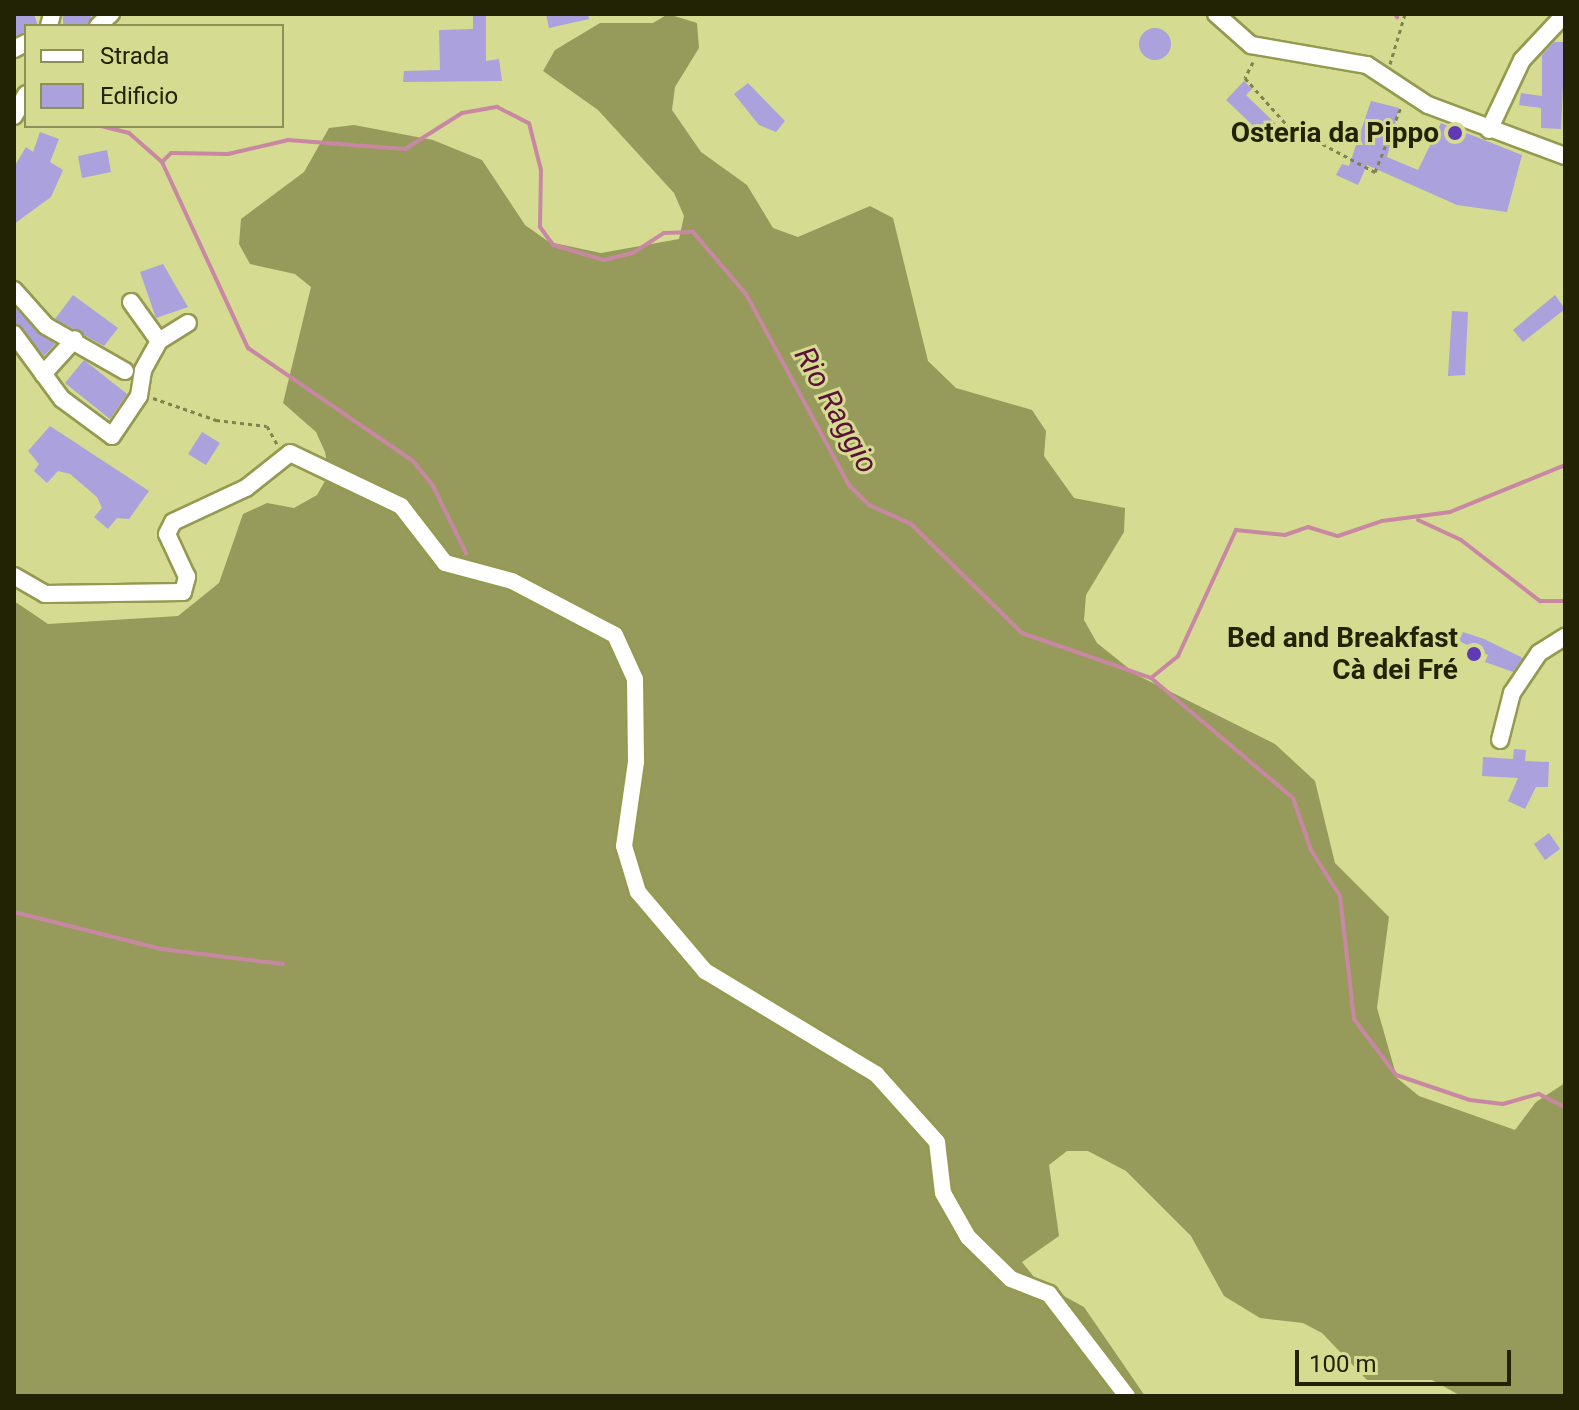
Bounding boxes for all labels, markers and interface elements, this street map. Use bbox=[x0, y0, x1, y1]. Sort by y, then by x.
legend bbox=[24, 24, 284, 128]
text: Strada bbox=[100, 42, 169, 70]
text: Edificio bbox=[100, 82, 178, 110]
place label: Osteria da Pippo bbox=[1231, 116, 1439, 150]
marker: Osteria da Pippo bbox=[1446, 124, 1464, 142]
water label: Rio Raggio bbox=[787, 340, 885, 480]
place label: Bed and Breakfast Cà dei Fré bbox=[1227, 621, 1458, 687]
marker: Bed and Breakfast Cà dei Fré bbox=[1465, 645, 1483, 663]
scale bar bbox=[1299, 1334, 1515, 1384]
text: 100 m bbox=[1309, 1350, 1376, 1378]

